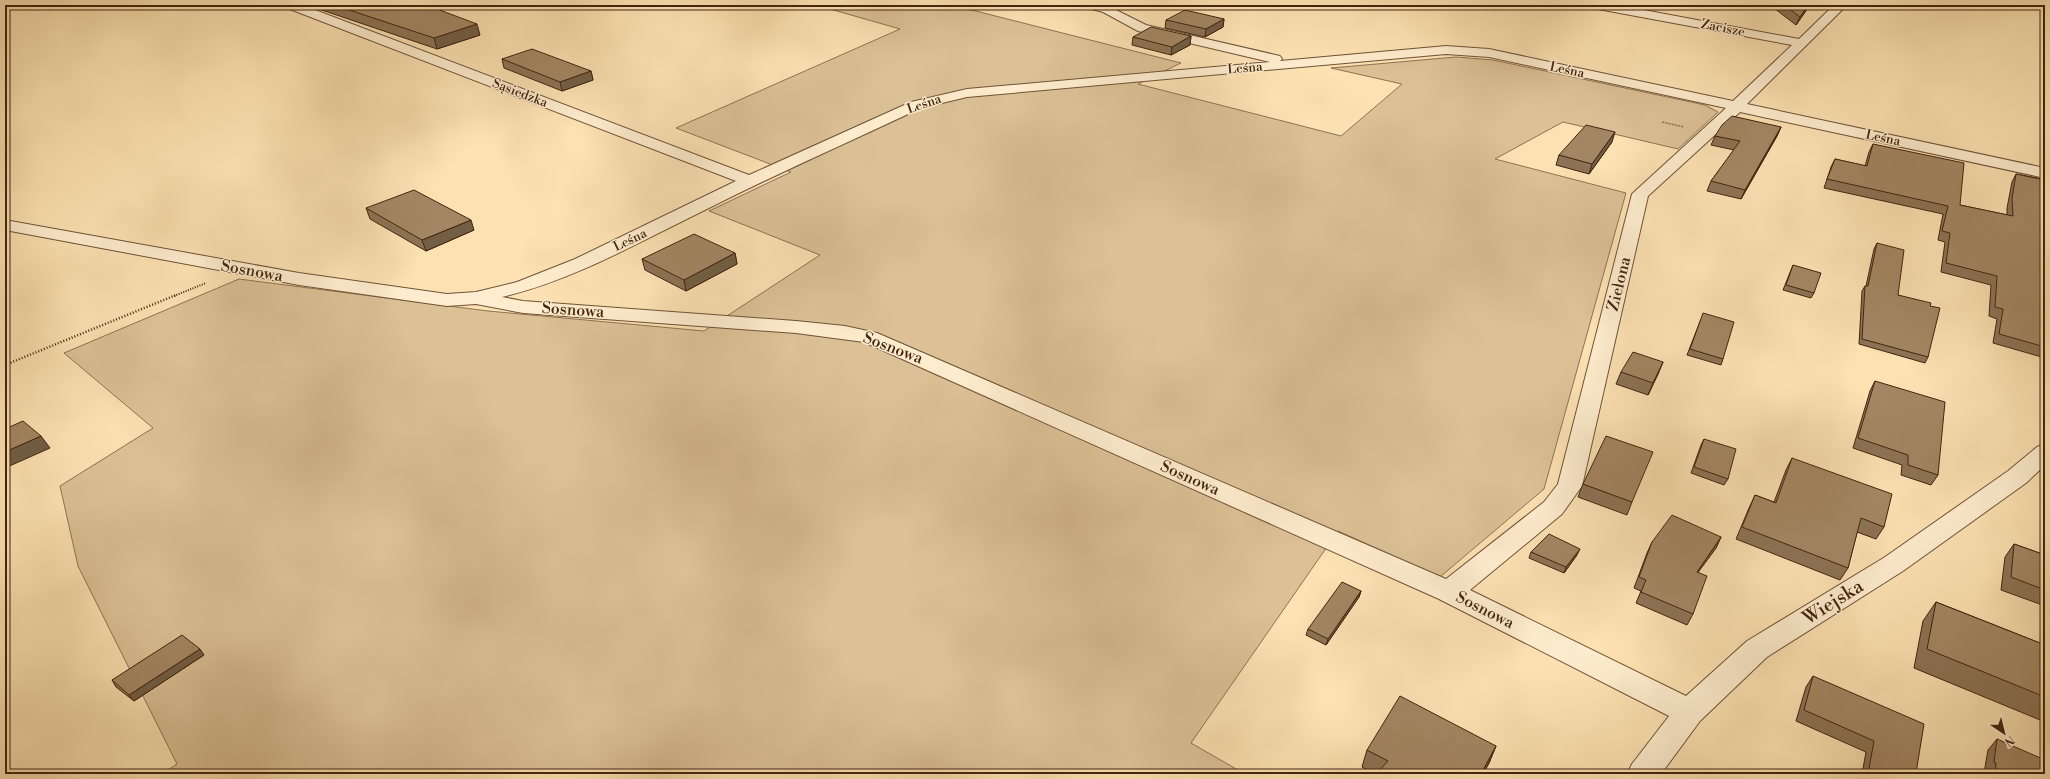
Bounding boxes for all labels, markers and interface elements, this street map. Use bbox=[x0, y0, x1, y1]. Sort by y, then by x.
street label: Zacisze bbox=[1700, 16, 1747, 40]
street label: Leśna bbox=[1227, 58, 1264, 78]
street label: Leśna bbox=[1548, 59, 1586, 82]
street label: Sąsiedzka bbox=[490, 75, 550, 111]
street label: Leśna bbox=[905, 91, 944, 117]
street label: Leśna bbox=[1864, 127, 1902, 150]
street label: Leśna bbox=[611, 225, 650, 255]
street label: Zielona bbox=[1603, 254, 1636, 313]
street label: Sosnowa bbox=[219, 256, 285, 286]
street label: Sosnowa bbox=[541, 298, 606, 322]
street label: Sosnowa bbox=[860, 327, 927, 369]
street label: Sosnowa bbox=[1157, 456, 1224, 500]
street label: Wiejska bbox=[1797, 574, 1868, 631]
street label: Sosnowa bbox=[1453, 587, 1518, 634]
north arrow bbox=[1984, 713, 2024, 753]
text: N bbox=[2001, 732, 2017, 749]

